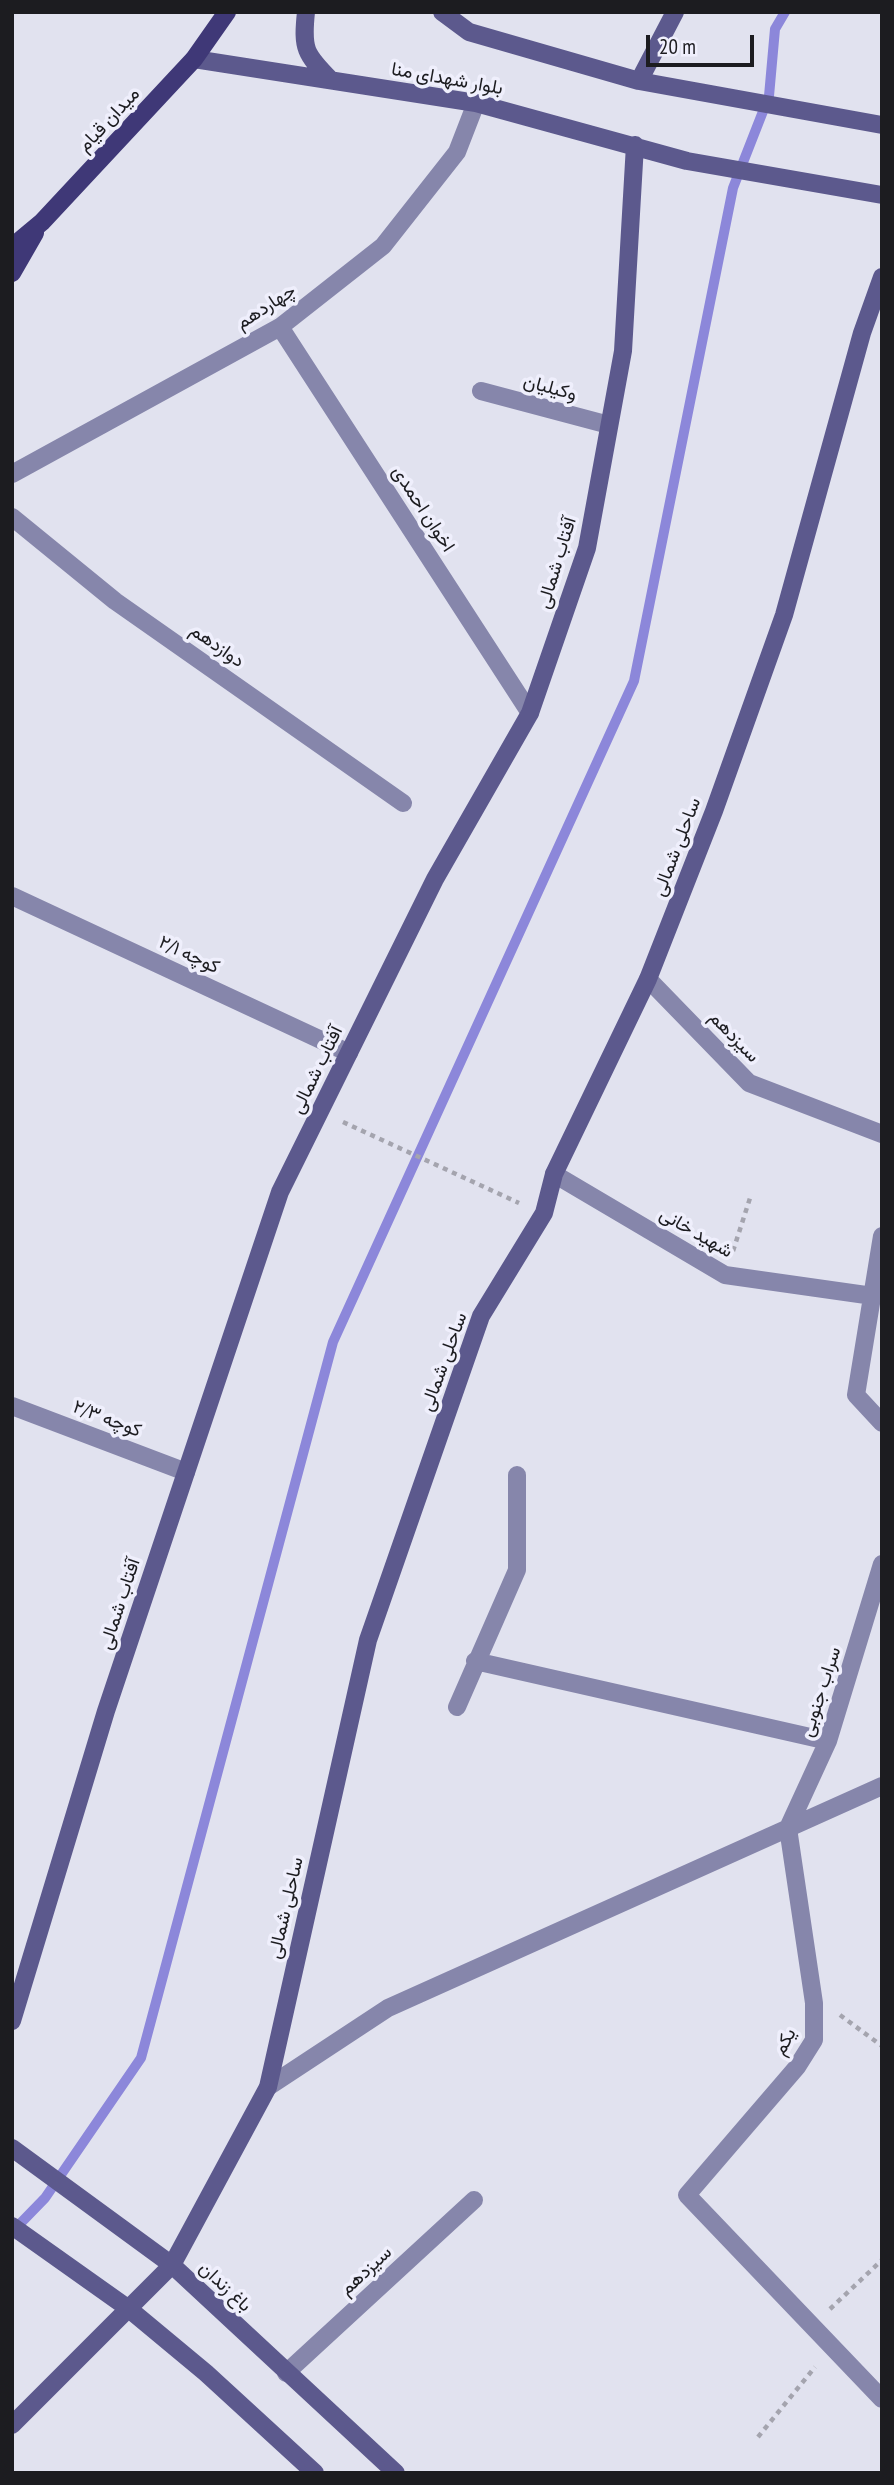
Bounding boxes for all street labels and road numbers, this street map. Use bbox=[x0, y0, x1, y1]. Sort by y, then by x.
street label: بلوار شهدای منا bbox=[389, 58, 505, 100]
street label: میدان قیام bbox=[73, 83, 145, 157]
street label: چهاردهم bbox=[232, 279, 300, 335]
street label: وکیلیان bbox=[521, 370, 579, 406]
street label: اخوان احمدی bbox=[387, 462, 459, 556]
street label: آفتاب شمالی bbox=[532, 514, 582, 612]
street label: دوازدهم bbox=[185, 619, 249, 673]
street label: ساحلی شمالی bbox=[648, 794, 706, 900]
street label: کوچه ۲/۱ bbox=[155, 931, 223, 979]
street label: سیزدهم bbox=[704, 1007, 764, 1067]
street label: آفتاب شمالی bbox=[286, 1022, 348, 1118]
street label: شهید خانی bbox=[655, 1203, 737, 1263]
street label: ساحلی شمالی bbox=[416, 1309, 472, 1415]
street label: کوچه ۲/۳ bbox=[70, 1396, 144, 1442]
street label: آفتاب شمالی bbox=[95, 1555, 145, 1653]
street label: سراب جنوبی bbox=[796, 1644, 846, 1740]
street label: ساحلی شمالی bbox=[263, 1855, 309, 1961]
street label: یکم bbox=[769, 2024, 801, 2060]
street label: سیزدهم bbox=[335, 2241, 397, 2301]
street label: باغ زندان bbox=[194, 2257, 256, 2317]

